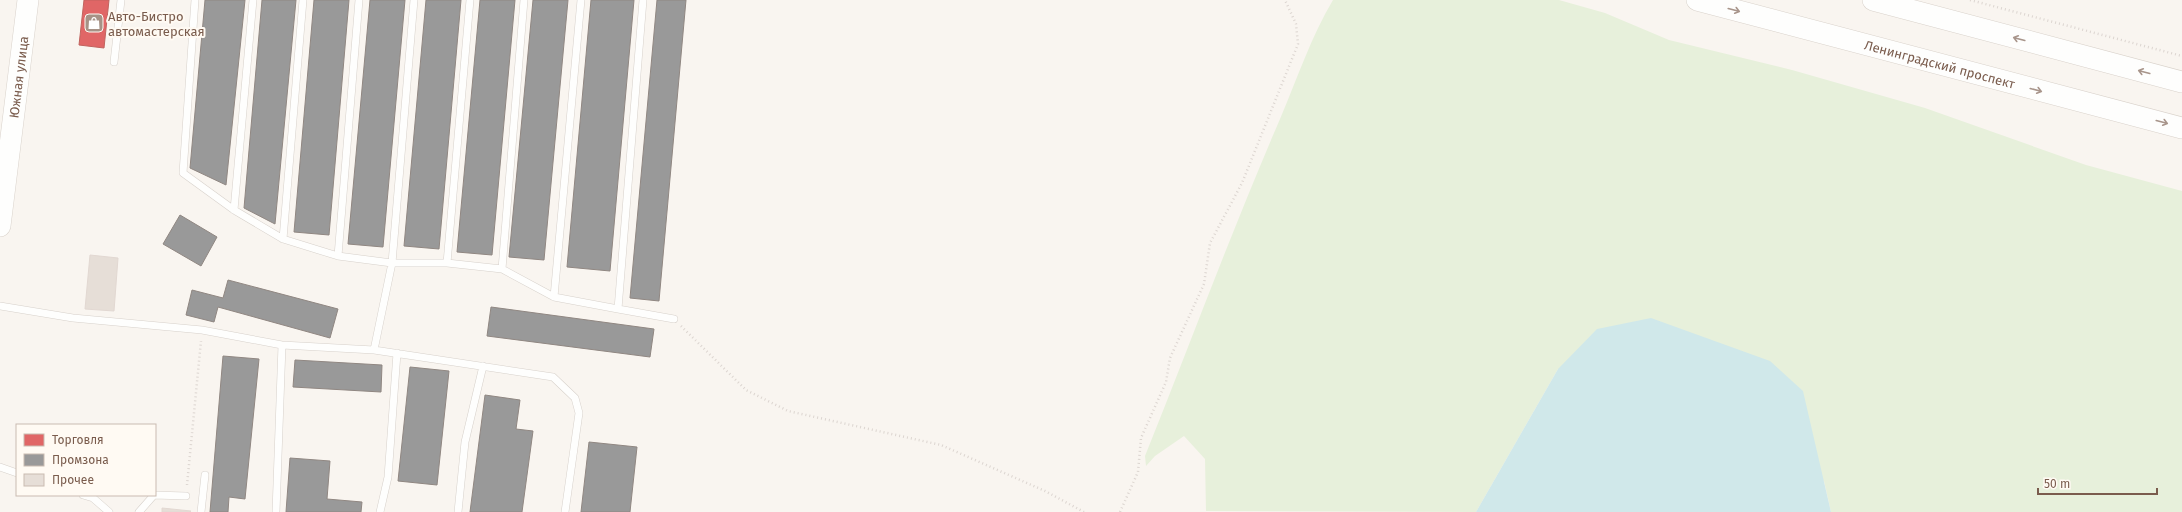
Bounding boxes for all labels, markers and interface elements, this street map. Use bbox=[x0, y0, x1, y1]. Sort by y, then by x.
one-way arrow bbox=[1727, 7, 1740, 14]
place label: Авто-Бистро автомастерская bbox=[108, 9, 205, 39]
shop icon: Авто-Бистро автомастерская bbox=[83, 12, 105, 34]
one-way arrow bbox=[2012, 34, 2025, 42]
street label: Южная улица bbox=[6, 35, 31, 119]
street label: Ленинградский проспект bbox=[1863, 37, 2017, 91]
one-way arrow bbox=[2138, 68, 2151, 75]
one-way arrow bbox=[2029, 86, 2042, 94]
one-way arrow bbox=[2155, 119, 2168, 127]
legend bbox=[16, 424, 156, 496]
text: Торговля bbox=[52, 433, 104, 447]
text: Промзона bbox=[52, 453, 109, 467]
scale bar bbox=[2038, 470, 2157, 496]
text: Прочее bbox=[52, 473, 94, 487]
text: 50 m bbox=[2044, 477, 2070, 491]

